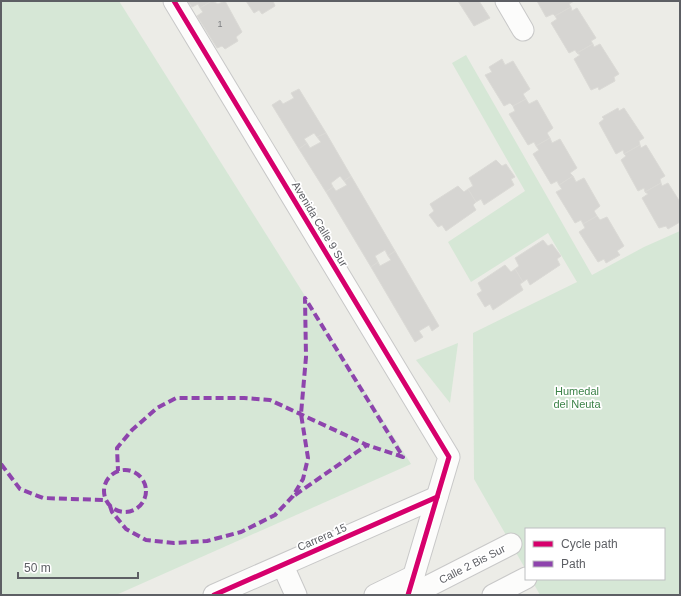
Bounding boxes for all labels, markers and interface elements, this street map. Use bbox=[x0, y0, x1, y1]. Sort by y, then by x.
house number: 1 bbox=[217, 19, 223, 29]
street label: Avenida Calle 9 Sur bbox=[290, 179, 350, 269]
park label: Humedal del Neuta bbox=[553, 385, 601, 410]
street label: Carrera 15 bbox=[296, 521, 348, 553]
legend bbox=[525, 528, 665, 580]
text: Cycle path bbox=[561, 537, 618, 551]
street label: Calle 2 Bis Sur bbox=[437, 542, 507, 586]
scale bar bbox=[18, 554, 138, 580]
text: Path bbox=[561, 557, 586, 571]
text: 50 m bbox=[24, 561, 51, 575]

